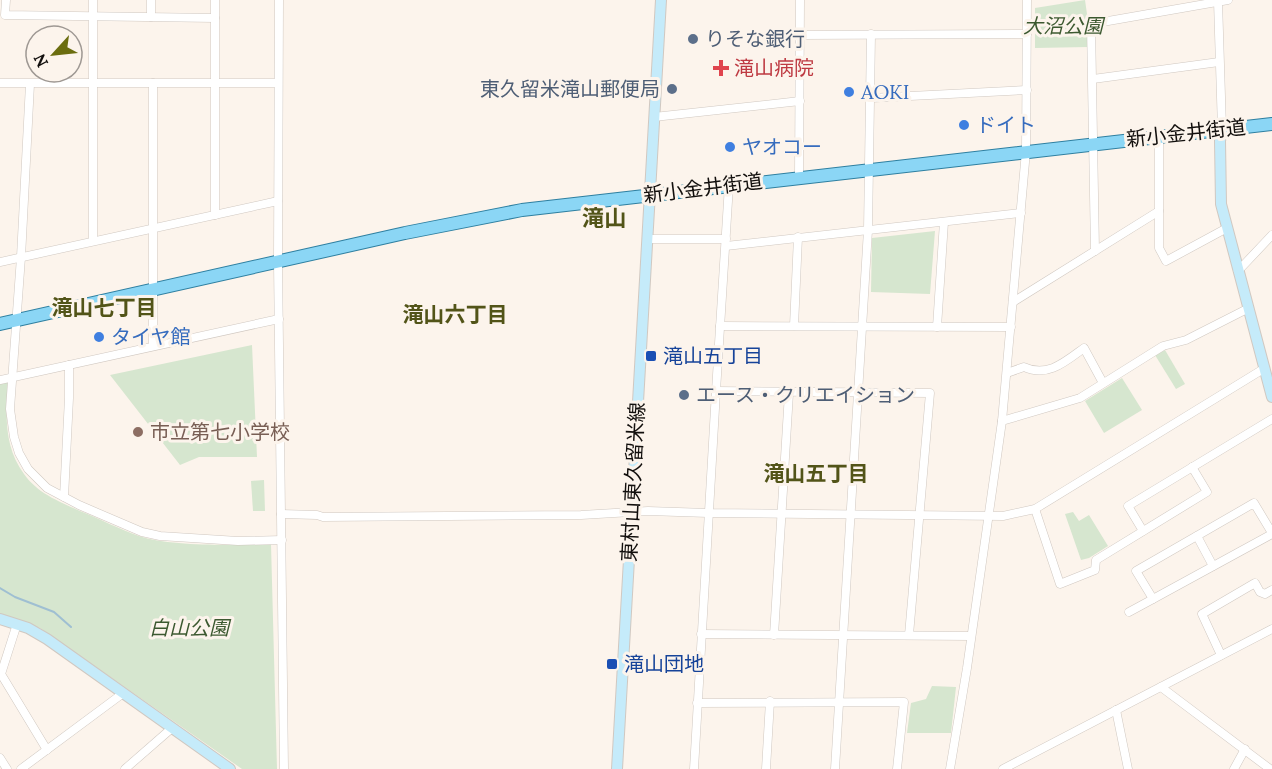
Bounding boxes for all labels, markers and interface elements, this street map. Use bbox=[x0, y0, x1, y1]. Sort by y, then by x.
park label: 大沼公園 bbox=[1023, 13, 1106, 38]
north arrow bbox=[24, 24, 84, 84]
place label: りそな銀行 bbox=[705, 26, 805, 51]
marker: りそな銀行 bbox=[686, 32, 700, 46]
text: N bbox=[29, 51, 52, 71]
place label: 滝山病院 bbox=[734, 55, 814, 80]
marker: 滝山病院 bbox=[712, 59, 730, 77]
place label: 東久留米滝山郵便局 bbox=[480, 76, 660, 101]
place label: AOKI bbox=[860, 79, 909, 104]
marker: 東久留米滝山郵便局 bbox=[665, 82, 679, 96]
marker: AOKI bbox=[842, 85, 856, 99]
place label: ドイト bbox=[976, 112, 1036, 137]
street label: 新小金井街道 bbox=[1125, 114, 1247, 151]
marker: ドイト bbox=[957, 118, 971, 132]
place label: ヤオコー bbox=[742, 134, 822, 159]
marker: ヤオコー bbox=[723, 140, 737, 154]
street label: 新小金井街道 bbox=[642, 168, 764, 207]
district label: 滝山 bbox=[582, 204, 626, 232]
district label: 滝山七丁目 bbox=[52, 294, 157, 321]
district label: 滝山六丁目 bbox=[403, 301, 508, 328]
place label: タイヤ館 bbox=[111, 324, 190, 349]
marker: タイヤ館 bbox=[92, 330, 106, 344]
place label: 滝山五丁目 bbox=[663, 343, 763, 368]
marker: 滝山五丁目 bbox=[644, 349, 658, 363]
place label: エース・クリエイション bbox=[696, 382, 915, 407]
marker: エース・クリエイション bbox=[677, 388, 691, 402]
street label: 東村山東久留米線 bbox=[616, 401, 649, 563]
place label: 市立第七小学校 bbox=[150, 419, 290, 444]
marker: 市立第七小学校 bbox=[131, 425, 145, 439]
district label: 滝山五丁目 bbox=[764, 460, 869, 487]
park label: 白山公園 bbox=[149, 615, 232, 640]
place label: 滝山団地 bbox=[624, 651, 704, 676]
marker: 滝山団地 bbox=[605, 657, 619, 671]

